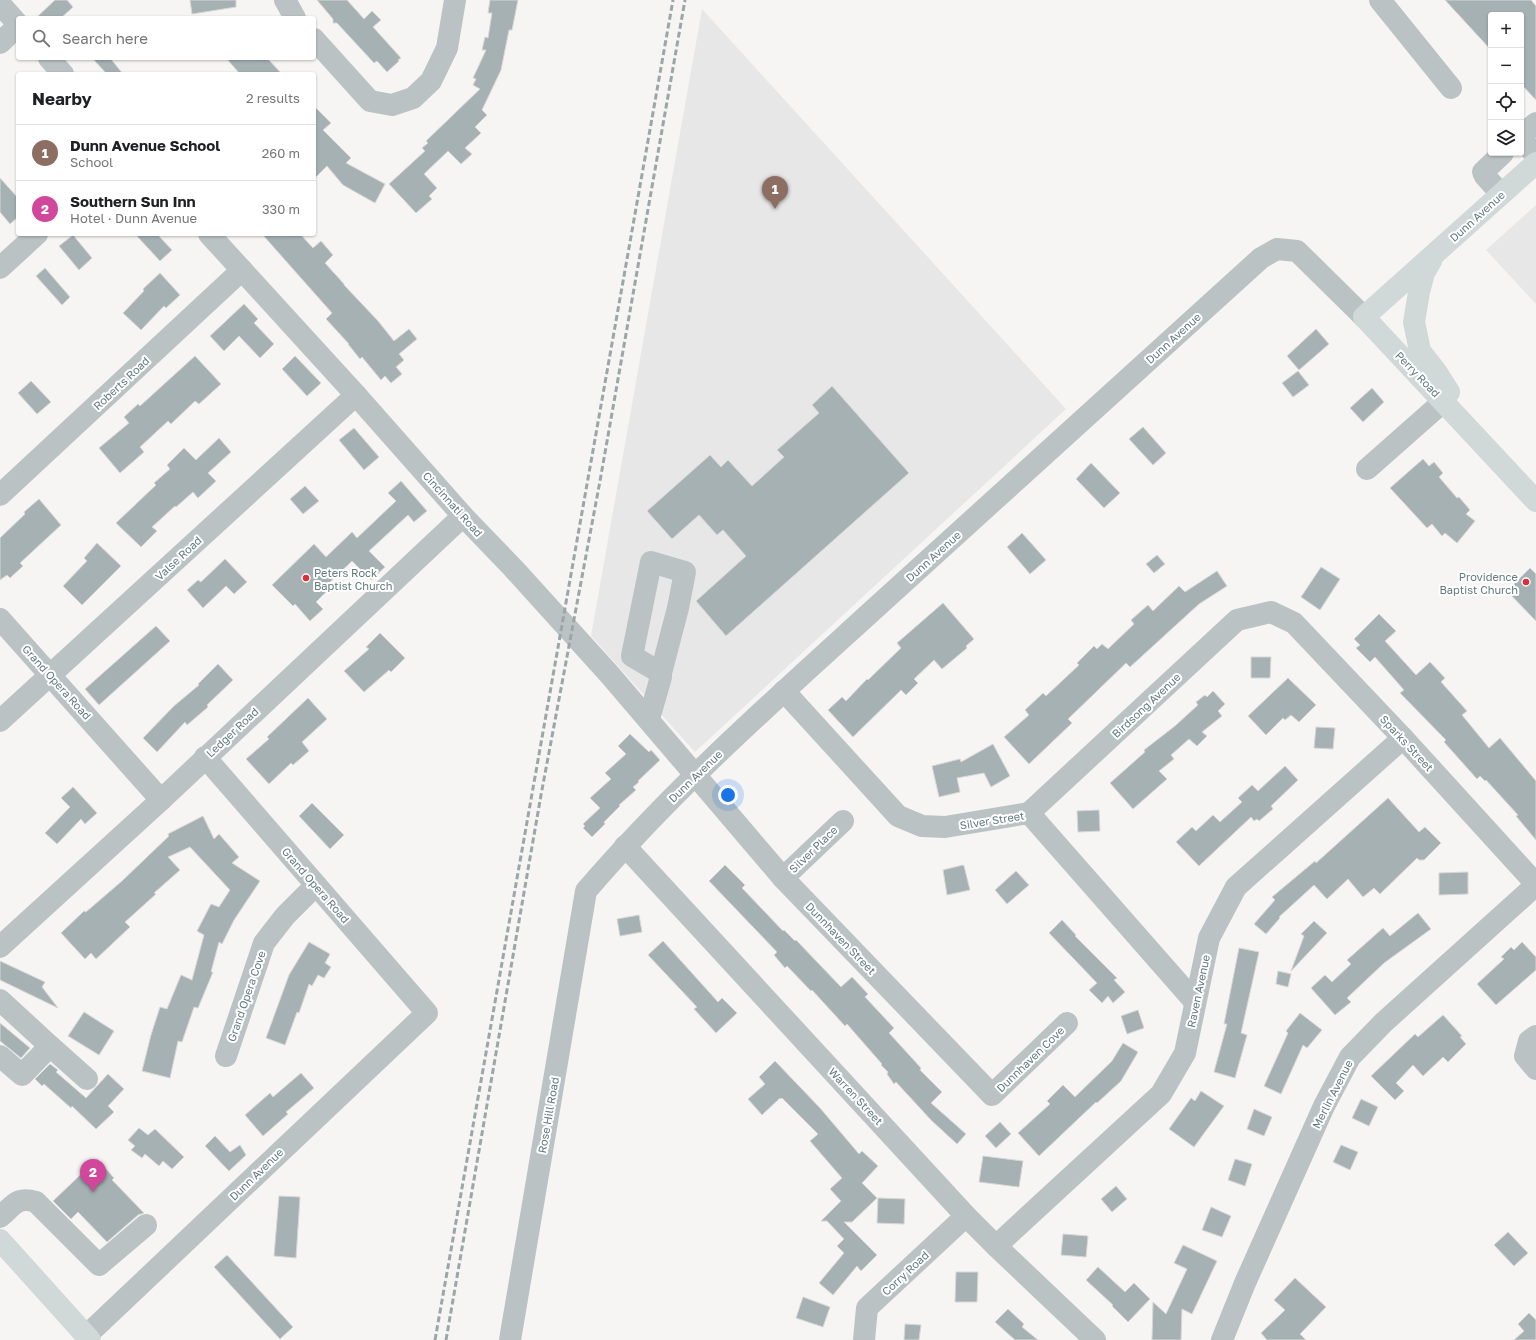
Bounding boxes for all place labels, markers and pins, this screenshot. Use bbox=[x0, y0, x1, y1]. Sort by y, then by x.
pin: 1 bbox=[762, 176, 788, 209]
place label: Peters Rock Baptist Church bbox=[314, 566, 393, 592]
place label: Providence Baptist Church bbox=[1439, 570, 1518, 596]
marker: Peters Rock Baptist Church bbox=[301, 573, 311, 583]
marker: Providence Baptist Church bbox=[1521, 577, 1531, 587]
pin: 2 bbox=[80, 1159, 106, 1192]

